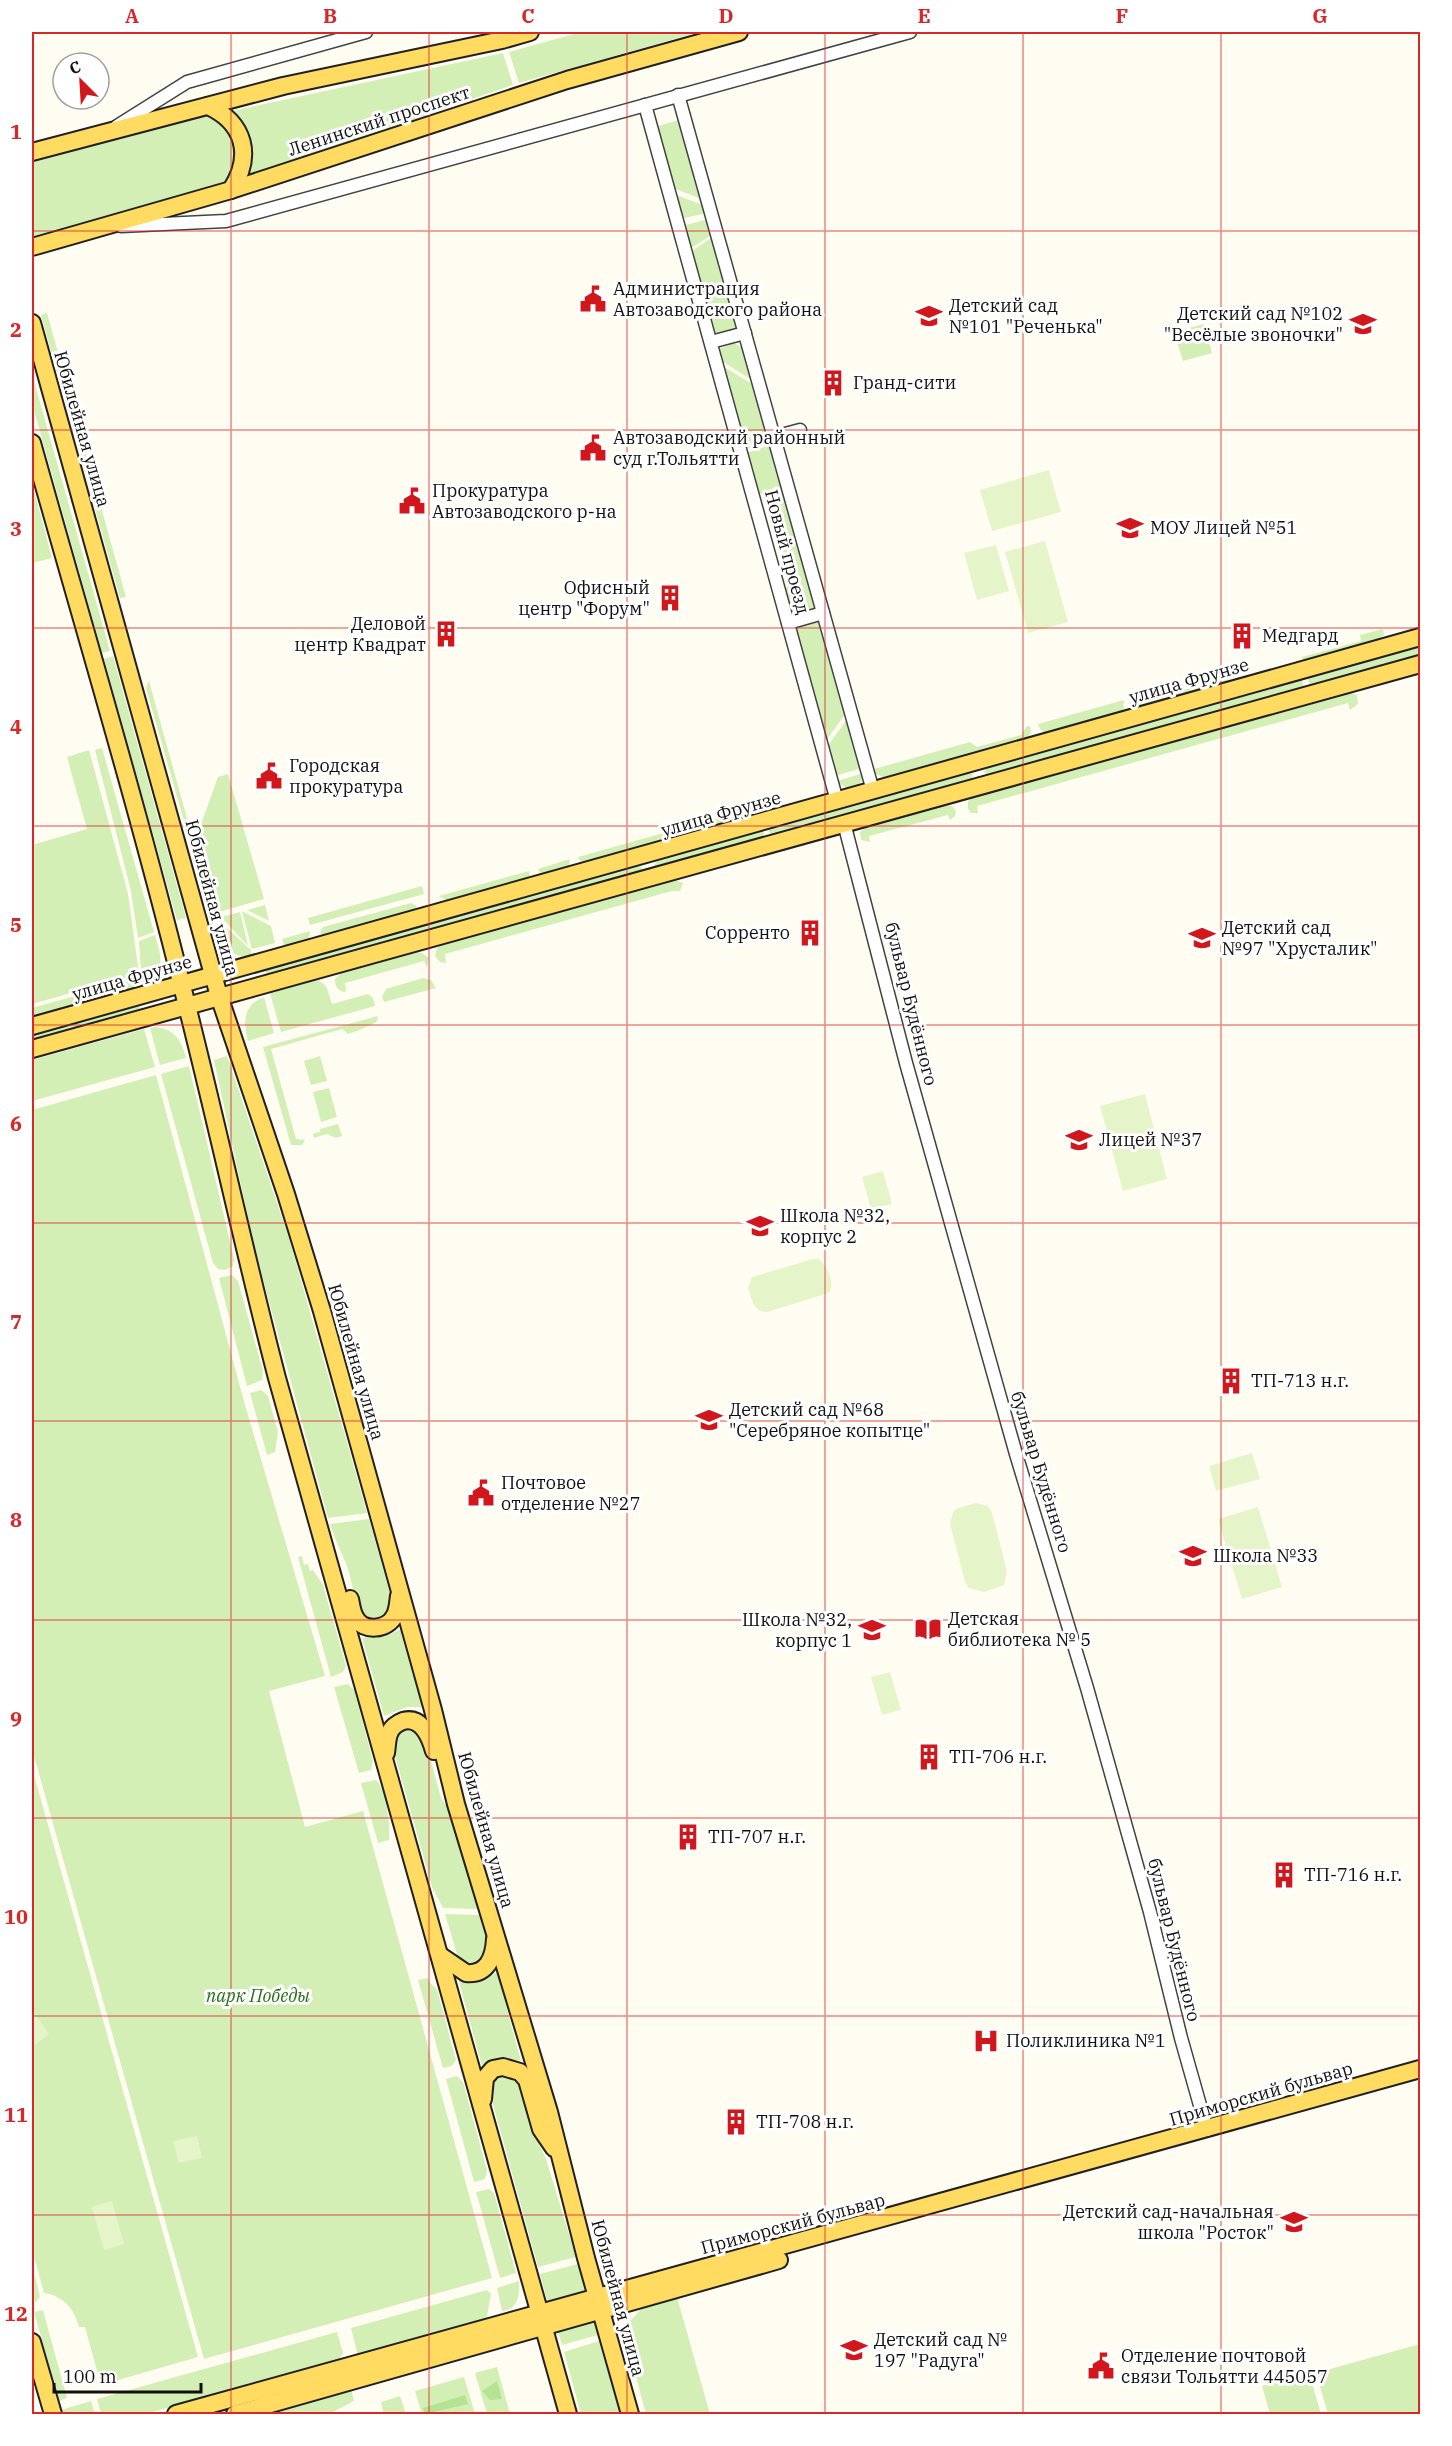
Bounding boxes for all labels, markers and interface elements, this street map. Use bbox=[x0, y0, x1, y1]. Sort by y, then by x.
text: A bbox=[125, 2, 139, 29]
text: B bbox=[323, 2, 337, 29]
text: C bbox=[521, 2, 535, 29]
text: D bbox=[718, 2, 734, 29]
text: E bbox=[917, 2, 931, 29]
text: F bbox=[1116, 2, 1128, 29]
text: G bbox=[1312, 2, 1328, 29]
north arrow bbox=[51, 51, 111, 111]
text: С bbox=[66, 56, 84, 79]
street label: Ленинский проспект bbox=[285, 80, 472, 161]
text: 1 bbox=[10, 118, 22, 145]
place label: Администрация Автозаводского района bbox=[613, 277, 822, 321]
public building icon: Администрация Автозаводского района bbox=[578, 284, 608, 314]
place label: Детский сад №101 "Реченька" bbox=[949, 294, 1103, 338]
school or university icon: Детский сад №101 "Реченька" bbox=[914, 301, 944, 331]
place label: Детский сад №102 "Весёлые звоночки" bbox=[1164, 302, 1343, 346]
school or university icon: Детский сад №102 "Весёлые звоночки" bbox=[1348, 309, 1378, 339]
text: 2 bbox=[10, 316, 22, 343]
street label: Юбилейная улица bbox=[49, 348, 116, 510]
building icon: Гранд-сити bbox=[818, 368, 848, 398]
place label: Гранд-сити bbox=[853, 371, 956, 394]
place label: Автозаводский районный суд г.Тольятти bbox=[613, 426, 846, 470]
public building icon: Автозаводский районный суд г.Тольятти bbox=[578, 433, 608, 463]
place label: Прокуратура Автозаводского р-на bbox=[432, 479, 617, 523]
public building icon: Прокуратура Автозаводского р-на bbox=[397, 486, 427, 516]
street label: Новый проезд bbox=[760, 487, 815, 617]
school or university icon: МОУ Лицей №51 bbox=[1115, 513, 1145, 543]
text: 3 bbox=[10, 515, 22, 542]
place label: МОУ Лицей №51 bbox=[1150, 516, 1297, 539]
place label: Офисный центр "Форум" bbox=[518, 576, 650, 620]
building icon: Офисный центр "Форум" bbox=[655, 583, 685, 613]
place label: Деловой центр Квадрат bbox=[294, 612, 426, 656]
building icon: Деловой центр Квадрат bbox=[431, 619, 461, 649]
building icon: Медгард bbox=[1227, 621, 1257, 651]
place label: Медгард bbox=[1262, 624, 1339, 647]
street label: улица Фрунзе bbox=[1126, 652, 1251, 709]
text: 4 bbox=[10, 713, 22, 740]
place label: Городская прокуратура bbox=[289, 754, 404, 798]
public building icon: Городская прокуратура bbox=[254, 761, 284, 791]
street label: улица Фрунзе bbox=[658, 785, 783, 842]
street label: Юбилейная улица bbox=[180, 817, 245, 979]
text: 5 bbox=[10, 911, 22, 938]
place label: Детский сад №97 "Хрусталик" bbox=[1222, 916, 1378, 960]
building icon: Сорренто bbox=[795, 918, 825, 948]
street label: бульвар Будённого bbox=[880, 920, 943, 1088]
place label: Сорренто bbox=[705, 921, 790, 944]
school or university icon: Детский сад №97 "Хрусталик" bbox=[1187, 923, 1217, 953]
street label: улица Фрунзе bbox=[69, 949, 194, 1006]
text: 6 bbox=[10, 1110, 22, 1137]
school or university icon: Лицей №37 bbox=[1064, 1125, 1094, 1155]
place label: Лицей №37 bbox=[1099, 1128, 1202, 1151]
place label: Школа №32, корпус 2 bbox=[780, 1204, 890, 1248]
school or university icon: Школа №32, корпус 2 bbox=[745, 1211, 775, 1241]
street label: Юбилейная улица bbox=[323, 1281, 390, 1443]
text: 7 bbox=[10, 1308, 22, 1335]
building icon: ТП-713 н.г. bbox=[1216, 1366, 1246, 1396]
place label: ТП-713 н.г. bbox=[1251, 1369, 1349, 1392]
street label: бульвар Будённого bbox=[1006, 1388, 1077, 1555]
place label: Детский сад №68 "Серебряное копытце" bbox=[729, 1398, 930, 1442]
school or university icon: Детский сад №68 "Серебряное копытце" bbox=[694, 1405, 724, 1435]
place label: Почтовое отделение №27 bbox=[501, 1471, 640, 1515]
public building icon: Почтовое отделение №27 bbox=[466, 1478, 496, 1508]
text: 8 bbox=[10, 1506, 22, 1533]
school or university icon: Школа №33 bbox=[1178, 1541, 1208, 1571]
place label: Школа №33 bbox=[1213, 1544, 1318, 1567]
place label: Детская библиотека № 5 bbox=[948, 1607, 1091, 1651]
place label: Школа №32, корпус 1 bbox=[742, 1608, 852, 1652]
library icon: Детская библиотека № 5 bbox=[913, 1614, 943, 1644]
school or university icon: Школа №32, корпус 1 bbox=[857, 1615, 887, 1645]
text: 9 bbox=[10, 1705, 22, 1732]
building icon: ТП-706 н.г. bbox=[914, 1742, 944, 1772]
place label: ТП-706 н.г. bbox=[949, 1745, 1047, 1768]
street label: Юбилейная улица bbox=[453, 1749, 520, 1911]
building icon: ТП-707 н.г. bbox=[673, 1822, 703, 1852]
place label: ТП-707 н.г. bbox=[708, 1825, 806, 1848]
street label: бульвар Будённого bbox=[1143, 1856, 1206, 2024]
building icon: ТП-716 н.г. bbox=[1269, 1860, 1299, 1890]
place label: ТП-716 н.г. bbox=[1304, 1863, 1402, 1886]
text: 10 bbox=[4, 1903, 28, 1930]
park label: парк Победы bbox=[206, 1984, 310, 2007]
hospital icon: Поликлиника №1 bbox=[971, 2026, 1001, 2056]
place label: Поликлиника №1 bbox=[1006, 2029, 1166, 2052]
street label: Приморский бульвар bbox=[1166, 2056, 1355, 2131]
text: 11 bbox=[4, 2101, 28, 2128]
building icon: ТП-708 н.г. bbox=[721, 2107, 751, 2137]
place label: ТП-708 н.г. bbox=[756, 2110, 854, 2133]
street label: Приморский бульвар bbox=[698, 2188, 888, 2259]
place label: Детский сад-начальная школа "Росток" bbox=[1063, 2200, 1274, 2244]
school or university icon: Детский сад-начальная школа "Росток" bbox=[1279, 2207, 1309, 2237]
street label: Юбилейная улица bbox=[586, 2217, 651, 2379]
text: 12 bbox=[4, 2300, 28, 2327]
place label: Детский сад № 197 "Радуга" bbox=[874, 2328, 1007, 2372]
school or university icon: Детский сад № 197 "Радуга" bbox=[839, 2335, 869, 2365]
place label: Отделение почтовой связи Тольятти 445057 bbox=[1121, 2344, 1328, 2388]
public building icon: Отделение почтовой связи Тольятти 445057 bbox=[1086, 2351, 1116, 2381]
scale bar bbox=[54, 2356, 201, 2394]
text: 100 m bbox=[63, 2365, 117, 2388]

